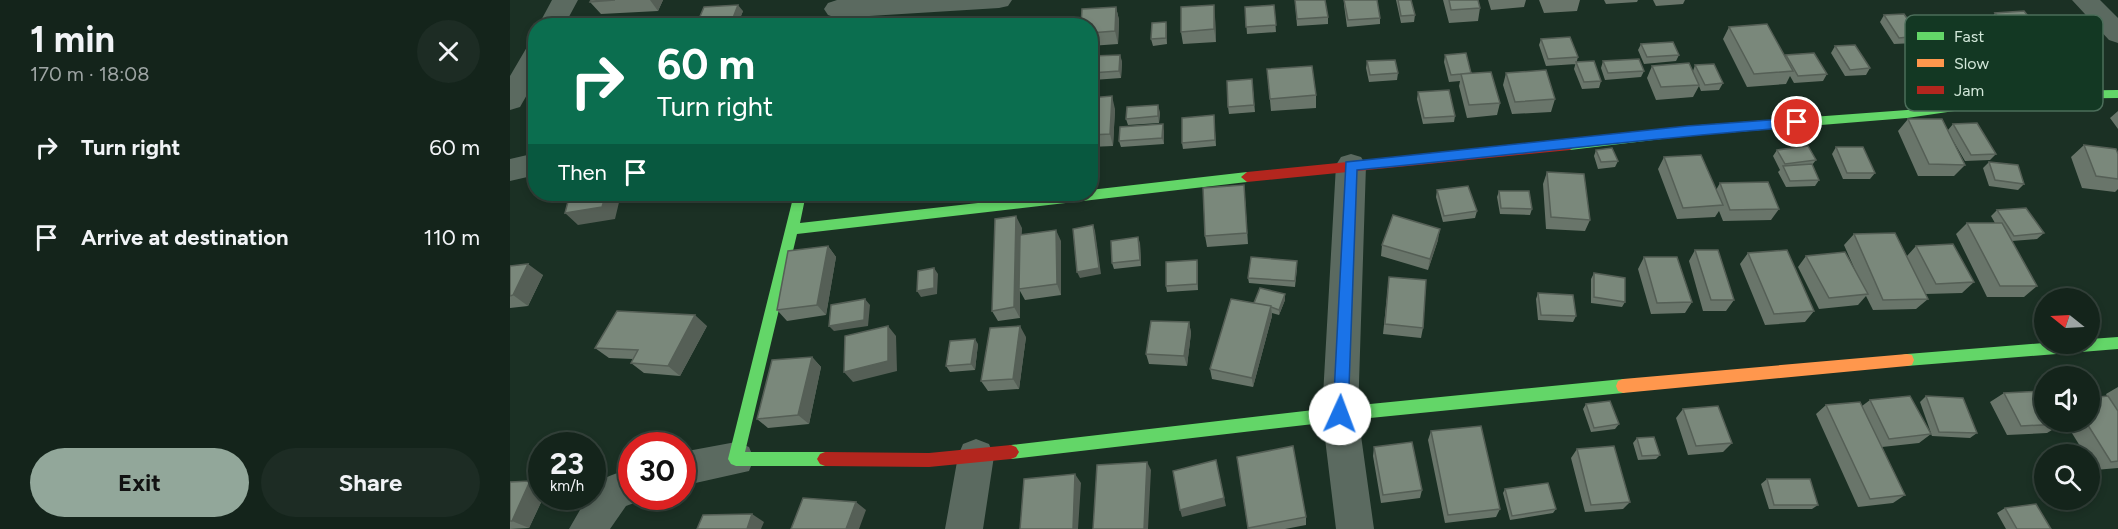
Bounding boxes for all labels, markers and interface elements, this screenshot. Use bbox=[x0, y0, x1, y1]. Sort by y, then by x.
legend bbox=[1905, 15, 2103, 111]
text: 1 min bbox=[30, 18, 115, 61]
button: close bbox=[417, 20, 480, 83]
text: Fast bbox=[1954, 27, 1984, 46]
text: 60 m bbox=[657, 39, 755, 90]
icon: right bbox=[558, 42, 636, 120]
text: Slow bbox=[1954, 54, 1989, 73]
text: 170 m · 18:08 bbox=[30, 62, 149, 86]
text: Jam bbox=[1954, 81, 1984, 100]
text: Turn right bbox=[657, 90, 773, 123]
pin bbox=[1771, 96, 1822, 147]
icon: arrive bbox=[1780, 105, 1813, 138]
icon: right bbox=[30, 131, 63, 164]
text: Turn right bbox=[81, 134, 180, 161]
text: 60 m bbox=[429, 134, 480, 161]
icon: arrive bbox=[619, 156, 652, 189]
text: Then bbox=[558, 159, 607, 186]
icon: arrive bbox=[30, 221, 63, 254]
text: Arrive at destination bbox=[81, 224, 289, 251]
text: 110 m bbox=[424, 224, 480, 251]
north arrow bbox=[2034, 288, 2100, 354]
map controls bbox=[2034, 288, 2100, 510]
button: sound bbox=[2034, 366, 2100, 432]
position arrow bbox=[1308, 382, 1372, 446]
speed limit sign: 30 bbox=[618, 432, 696, 510]
button: search bbox=[2034, 444, 2100, 510]
text: 23 bbox=[550, 445, 584, 482]
button: Exit bbox=[30, 448, 249, 517]
button: Share bbox=[261, 448, 480, 517]
text: km/h bbox=[550, 477, 584, 495]

